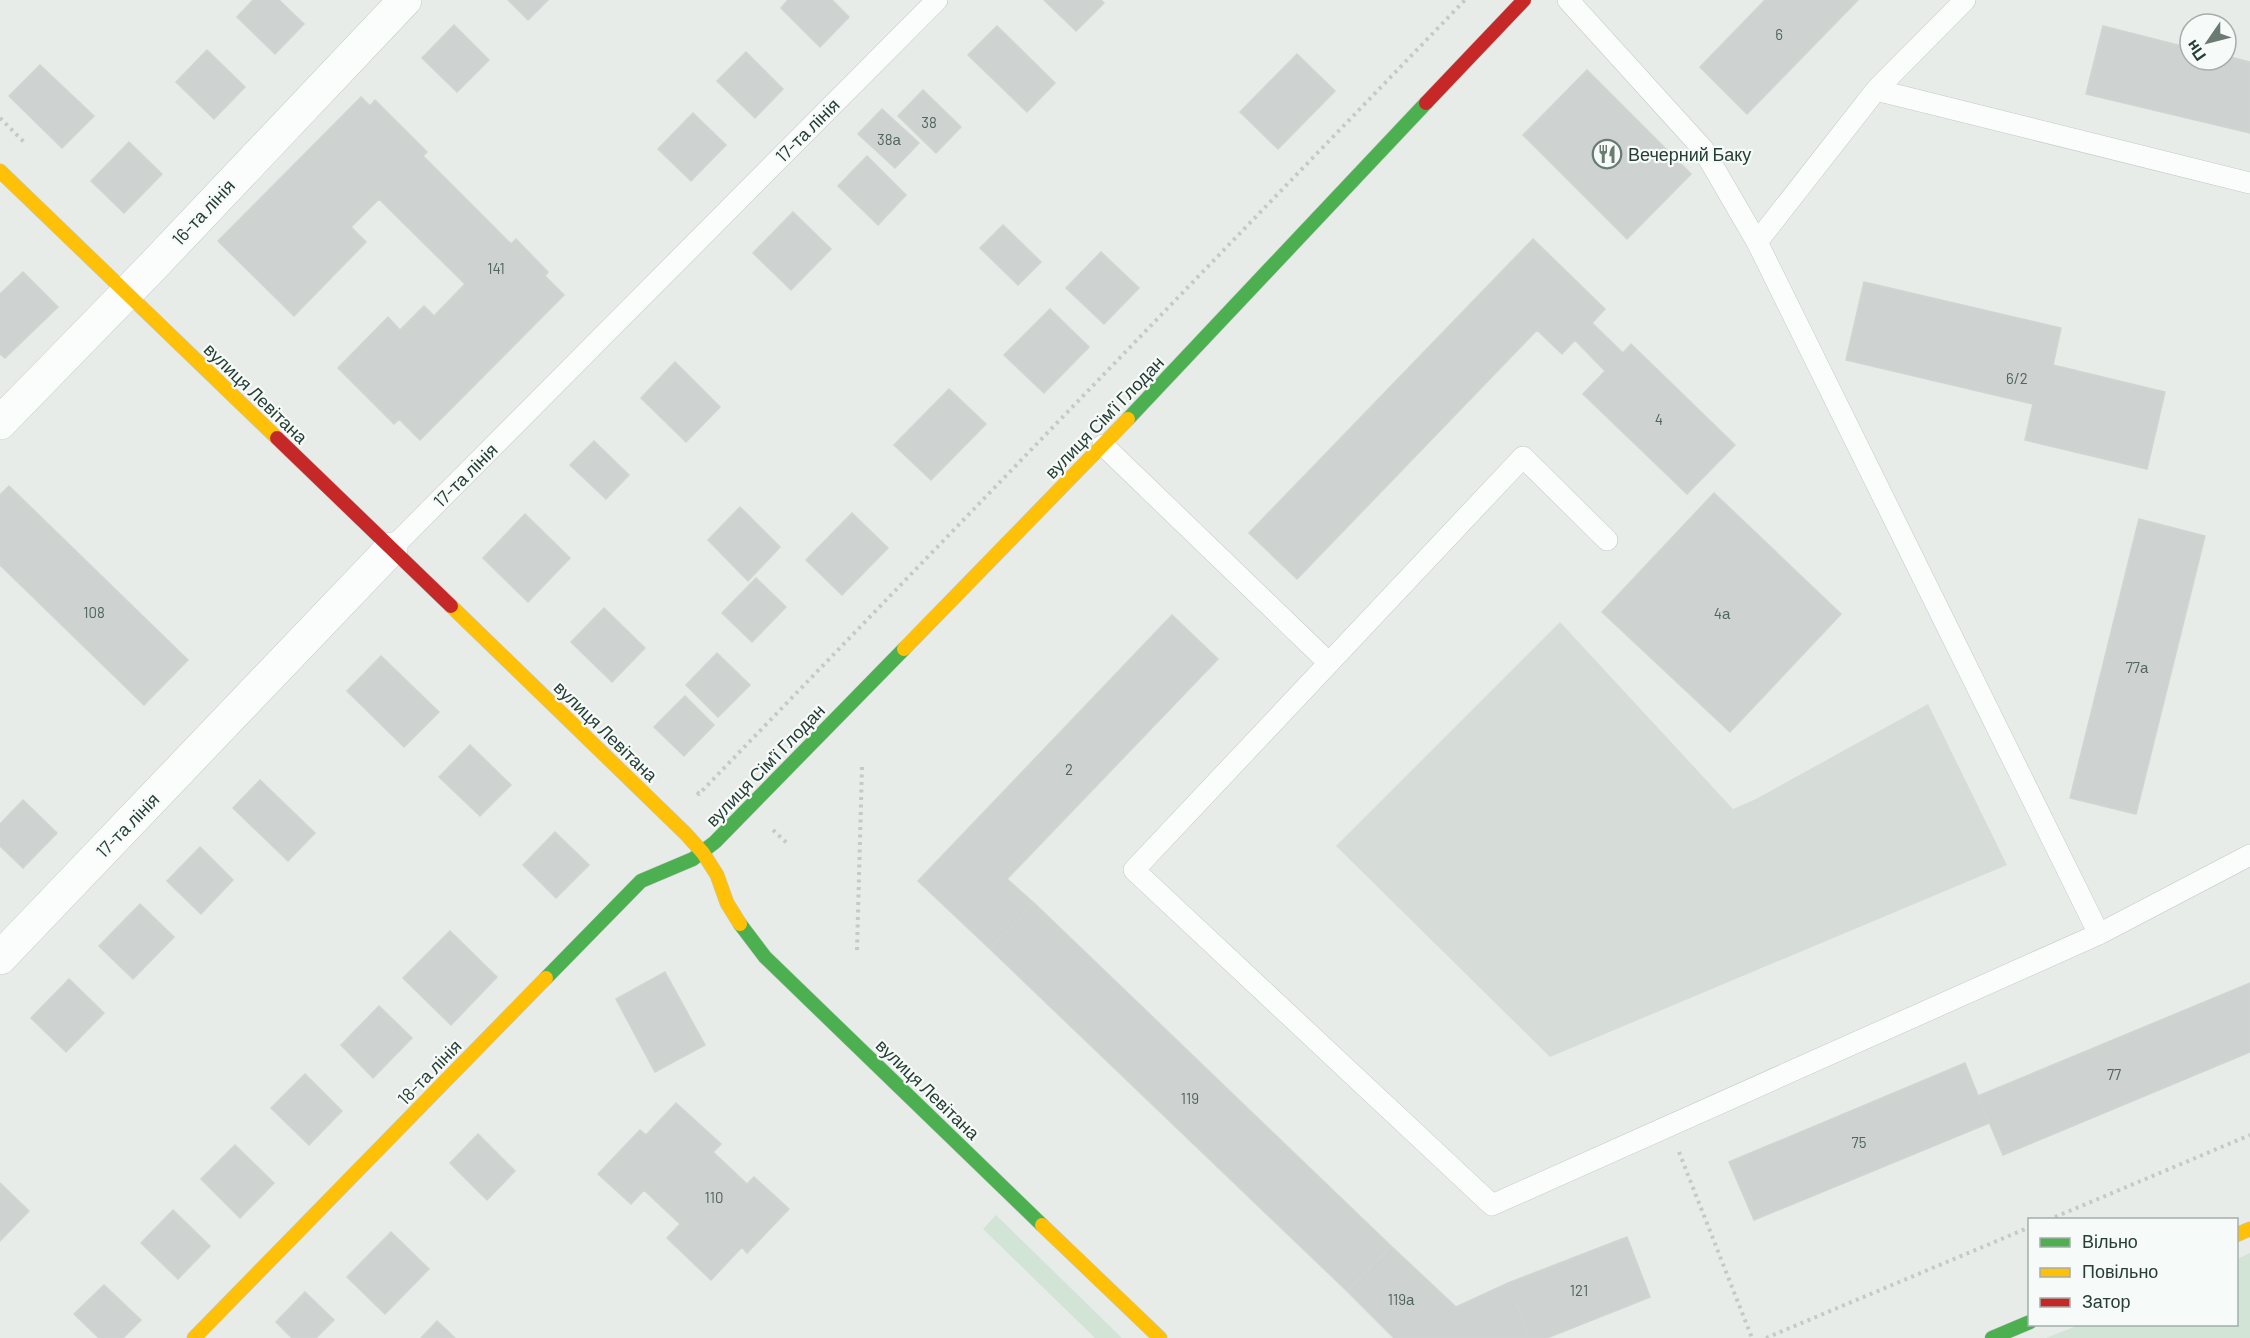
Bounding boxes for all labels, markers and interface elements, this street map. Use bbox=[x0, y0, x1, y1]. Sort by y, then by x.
north arrow bbox=[2178, 12, 2238, 72]
house number: 6 bbox=[1775, 25, 1783, 43]
text: Пн bbox=[2181, 37, 2209, 65]
street label: 17-та лінія bbox=[770, 93, 844, 167]
house number: 38 bbox=[921, 113, 937, 131]
house number: 38а bbox=[877, 130, 902, 148]
restaurant icon: Вечерний Баку bbox=[1591, 138, 1623, 170]
place label: Вечерний Баку bbox=[1628, 143, 1751, 165]
street label: 16-та лінія bbox=[167, 174, 239, 250]
house number: 141 bbox=[487, 259, 505, 277]
street label: вулиця Левітана bbox=[200, 338, 313, 449]
street label: вулиця Сім'ї Глодан bbox=[1040, 351, 1168, 483]
house number: 6/2 bbox=[2006, 369, 2028, 387]
house number: 4 bbox=[1655, 410, 1663, 428]
street label: 17-та лінія bbox=[428, 438, 502, 512]
house number: 108 bbox=[83, 603, 105, 621]
house number: 4а bbox=[1714, 604, 1731, 622]
house number: 77а bbox=[2126, 658, 2149, 676]
street label: вулиця Левітана bbox=[550, 676, 663, 787]
street label: вулиця Сім'ї Глодан bbox=[701, 699, 829, 831]
house number: 2 bbox=[1065, 760, 1073, 778]
street label: 17-та лінія bbox=[91, 788, 163, 862]
street label: вулиця Левітана bbox=[872, 1034, 985, 1145]
street label: 18-та лінія bbox=[392, 1035, 466, 1109]
house number: 77 bbox=[2107, 1065, 2121, 1083]
house number: 119 bbox=[1181, 1089, 1199, 1107]
house number: 75 bbox=[1852, 1133, 1866, 1151]
house number: 110 bbox=[704, 1188, 724, 1206]
legend bbox=[2028, 1218, 2238, 1326]
text: Вільно bbox=[2082, 1230, 2138, 1252]
text: Повільно bbox=[2082, 1260, 2158, 1282]
house number: 121 bbox=[1570, 1281, 1588, 1299]
house number: 119а bbox=[1388, 1290, 1415, 1308]
text: Затор bbox=[2082, 1290, 2131, 1312]

